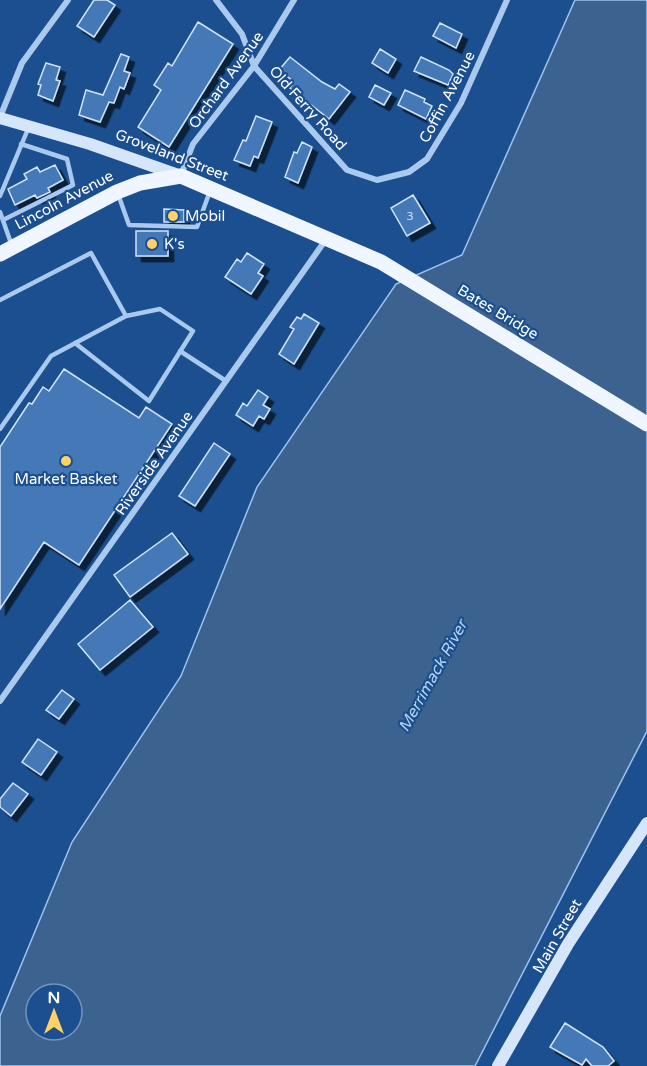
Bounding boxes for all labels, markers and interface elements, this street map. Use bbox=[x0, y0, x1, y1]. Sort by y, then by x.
street label: Orchard Avenue bbox=[185, 28, 267, 132]
street label: Coffin Avenue bbox=[415, 48, 479, 146]
street label: Old Ferry Road bbox=[265, 62, 351, 154]
street label: Groveland Street bbox=[113, 125, 231, 185]
street label: Lincoln Avenue bbox=[12, 166, 116, 234]
place label: Mobil bbox=[185, 207, 225, 225]
marker: Mobil bbox=[166, 209, 180, 223]
house number: 3 bbox=[406, 209, 414, 223]
place label: K's bbox=[164, 235, 185, 253]
marker: K's bbox=[145, 237, 159, 251]
street label: Bates Bridge bbox=[454, 281, 542, 343]
street label: Riverside Avenue bbox=[111, 407, 197, 519]
marker: Market Basket bbox=[59, 454, 73, 468]
place label: Market Basket bbox=[14, 470, 118, 488]
water label: Merrimack River bbox=[394, 615, 473, 735]
street label: Main Street bbox=[529, 896, 586, 976]
north arrow bbox=[24, 982, 84, 1042]
text: N bbox=[48, 988, 60, 1008]

